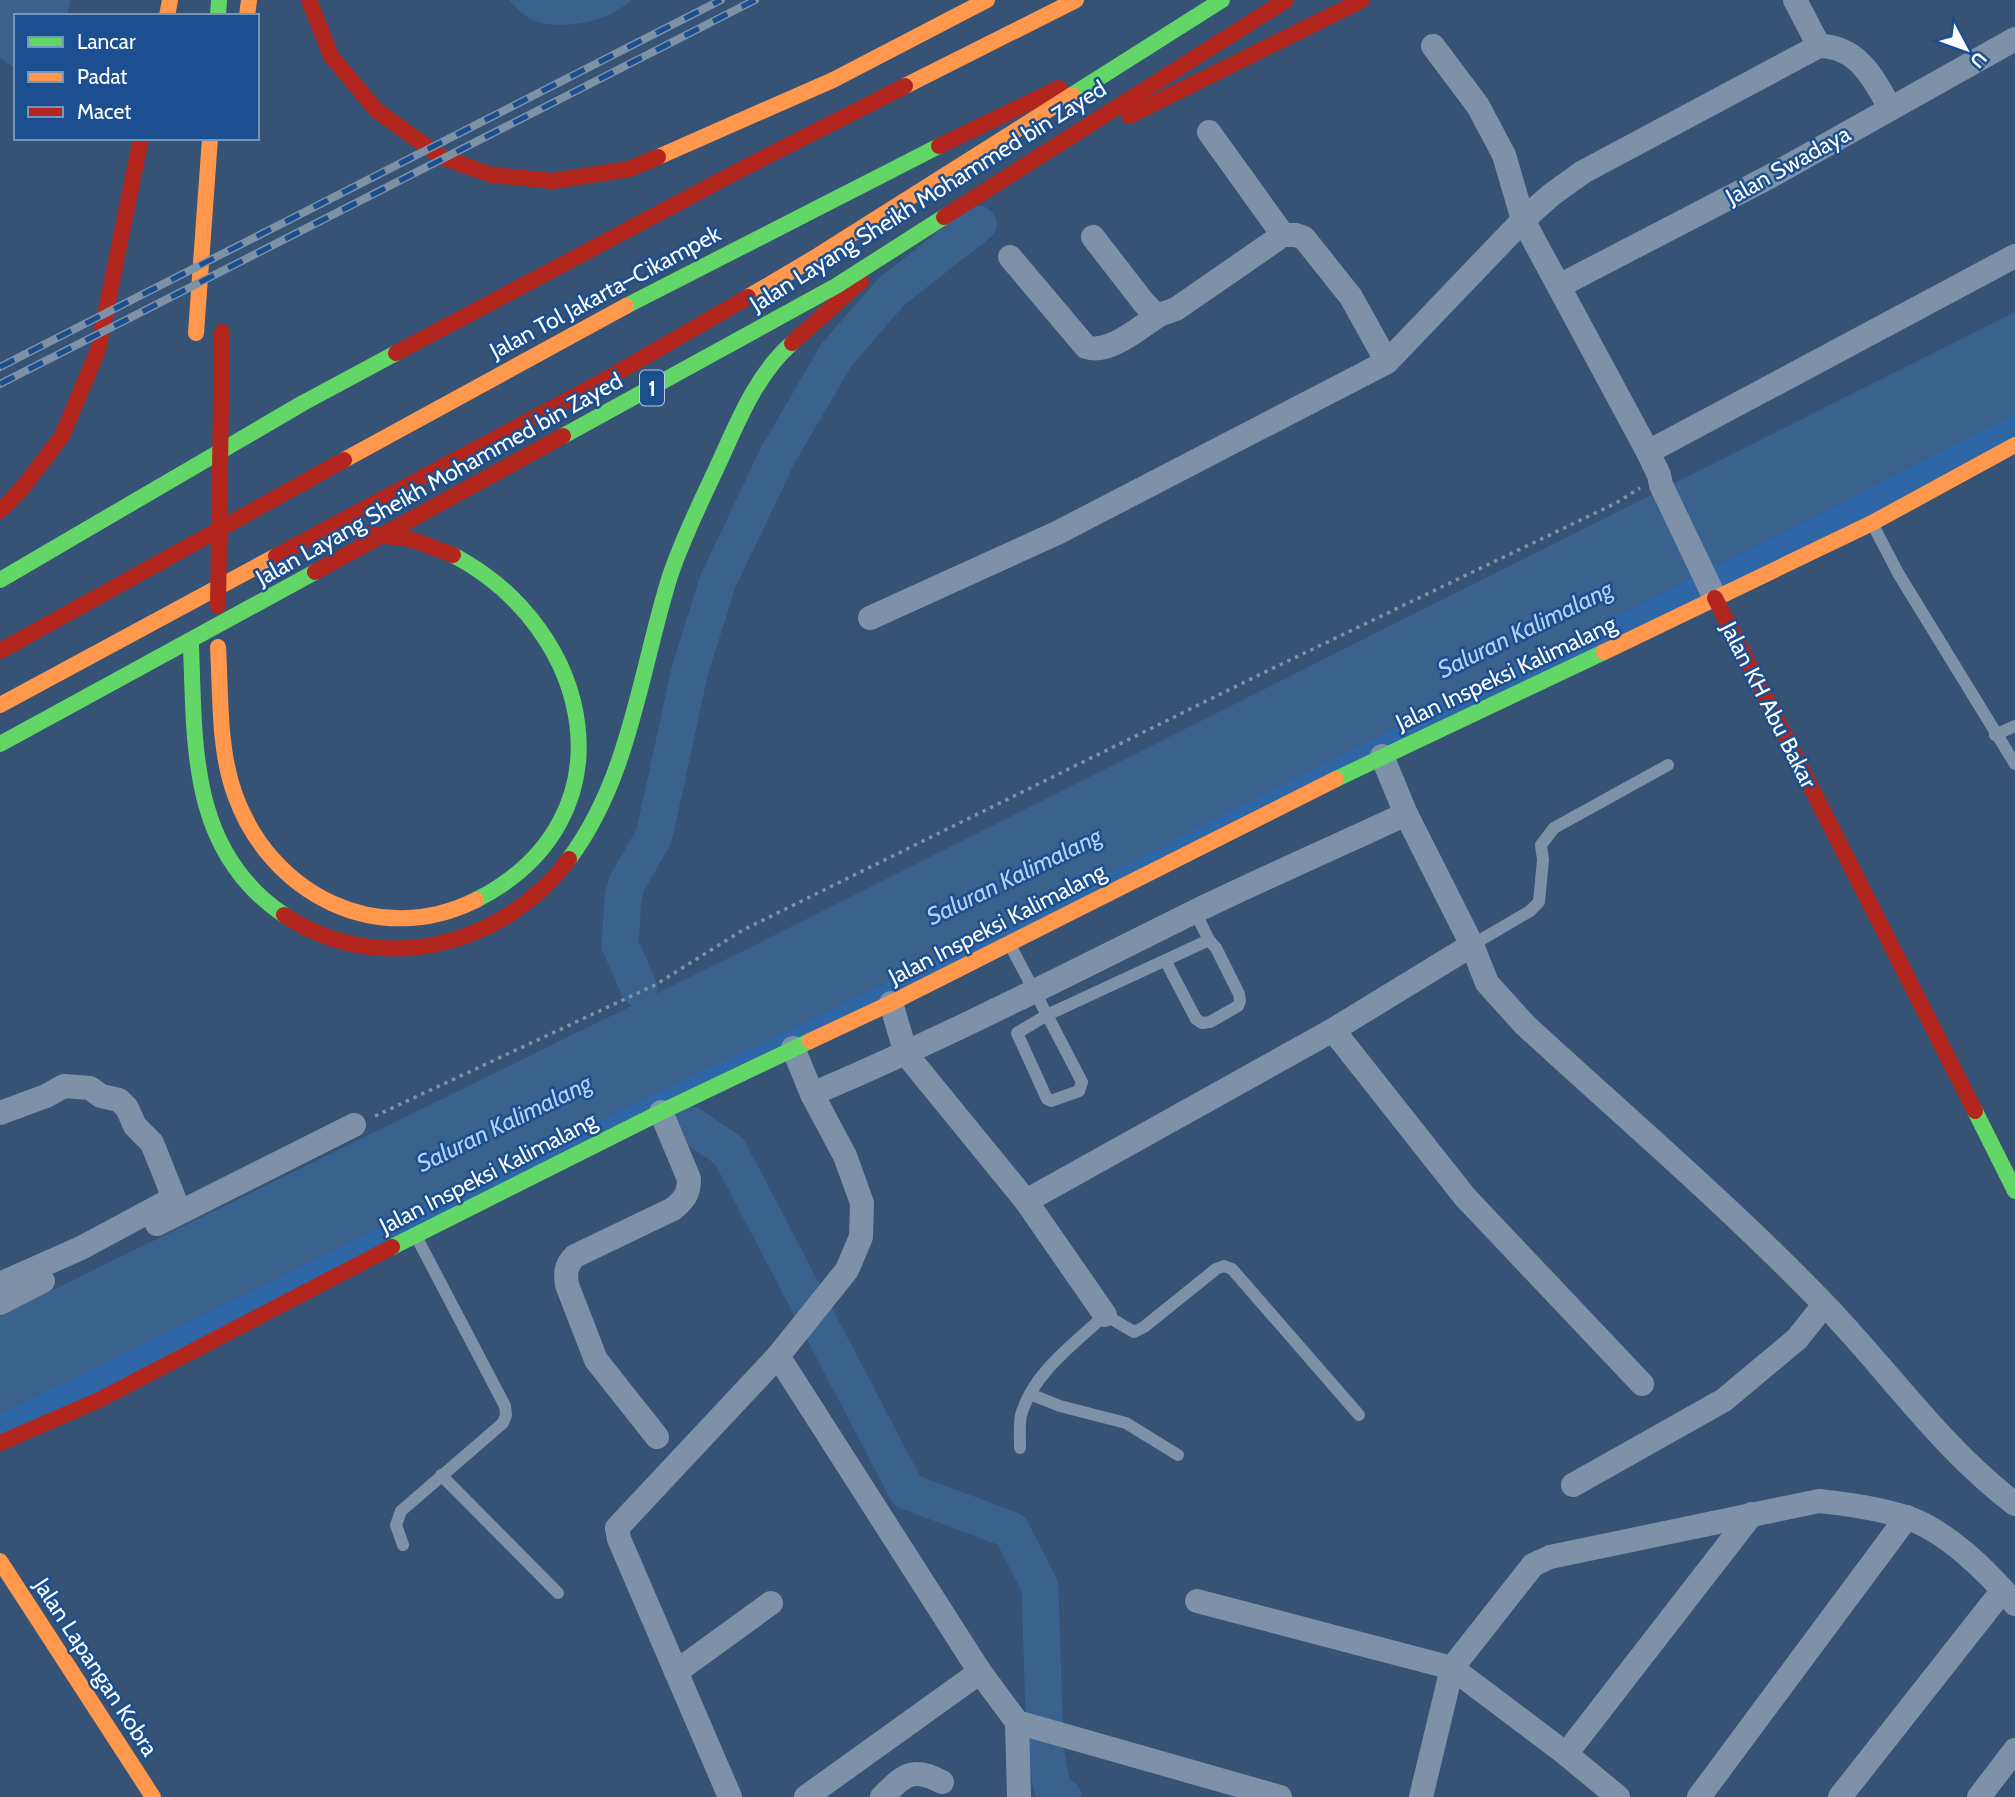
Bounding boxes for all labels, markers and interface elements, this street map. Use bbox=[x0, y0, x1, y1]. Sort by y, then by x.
legend bbox=[14, 14, 259, 140]
north arrow bbox=[1931, 14, 2001, 84]
text: Lancar bbox=[77, 29, 136, 54]
text: U bbox=[1965, 47, 1992, 73]
text: Padat bbox=[77, 64, 127, 89]
street label: Jalan Layang Sheikh Mohammed bin Zayed bbox=[744, 74, 1111, 318]
text: Macet bbox=[77, 99, 131, 124]
street label: Jalan Swadaya bbox=[1720, 119, 1855, 211]
street label: Jalan Tol Jakarta–Cikampek bbox=[484, 219, 726, 365]
street label: Jalan Layang Sheikh Mohammed bin Zayed bbox=[250, 366, 627, 592]
road number: 1 bbox=[640, 370, 664, 406]
water label: Saluran Kalimalang bbox=[1433, 574, 1618, 684]
street label: Jalan Inspeksi Kalimalang bbox=[1390, 609, 1621, 737]
street label: Jalan KH Abu Bakar bbox=[1715, 616, 1823, 794]
water label: Saluran Kalimalang bbox=[922, 821, 1107, 931]
street label: Jalan Inspeksi Kalimalang bbox=[883, 857, 1111, 991]
water label: Saluran Kalimalang bbox=[412, 1068, 597, 1178]
street label: Jalan Inspeksi Kalimalang bbox=[374, 1106, 602, 1240]
street label: Jalan Lapangan Kobra bbox=[27, 1572, 164, 1761]

